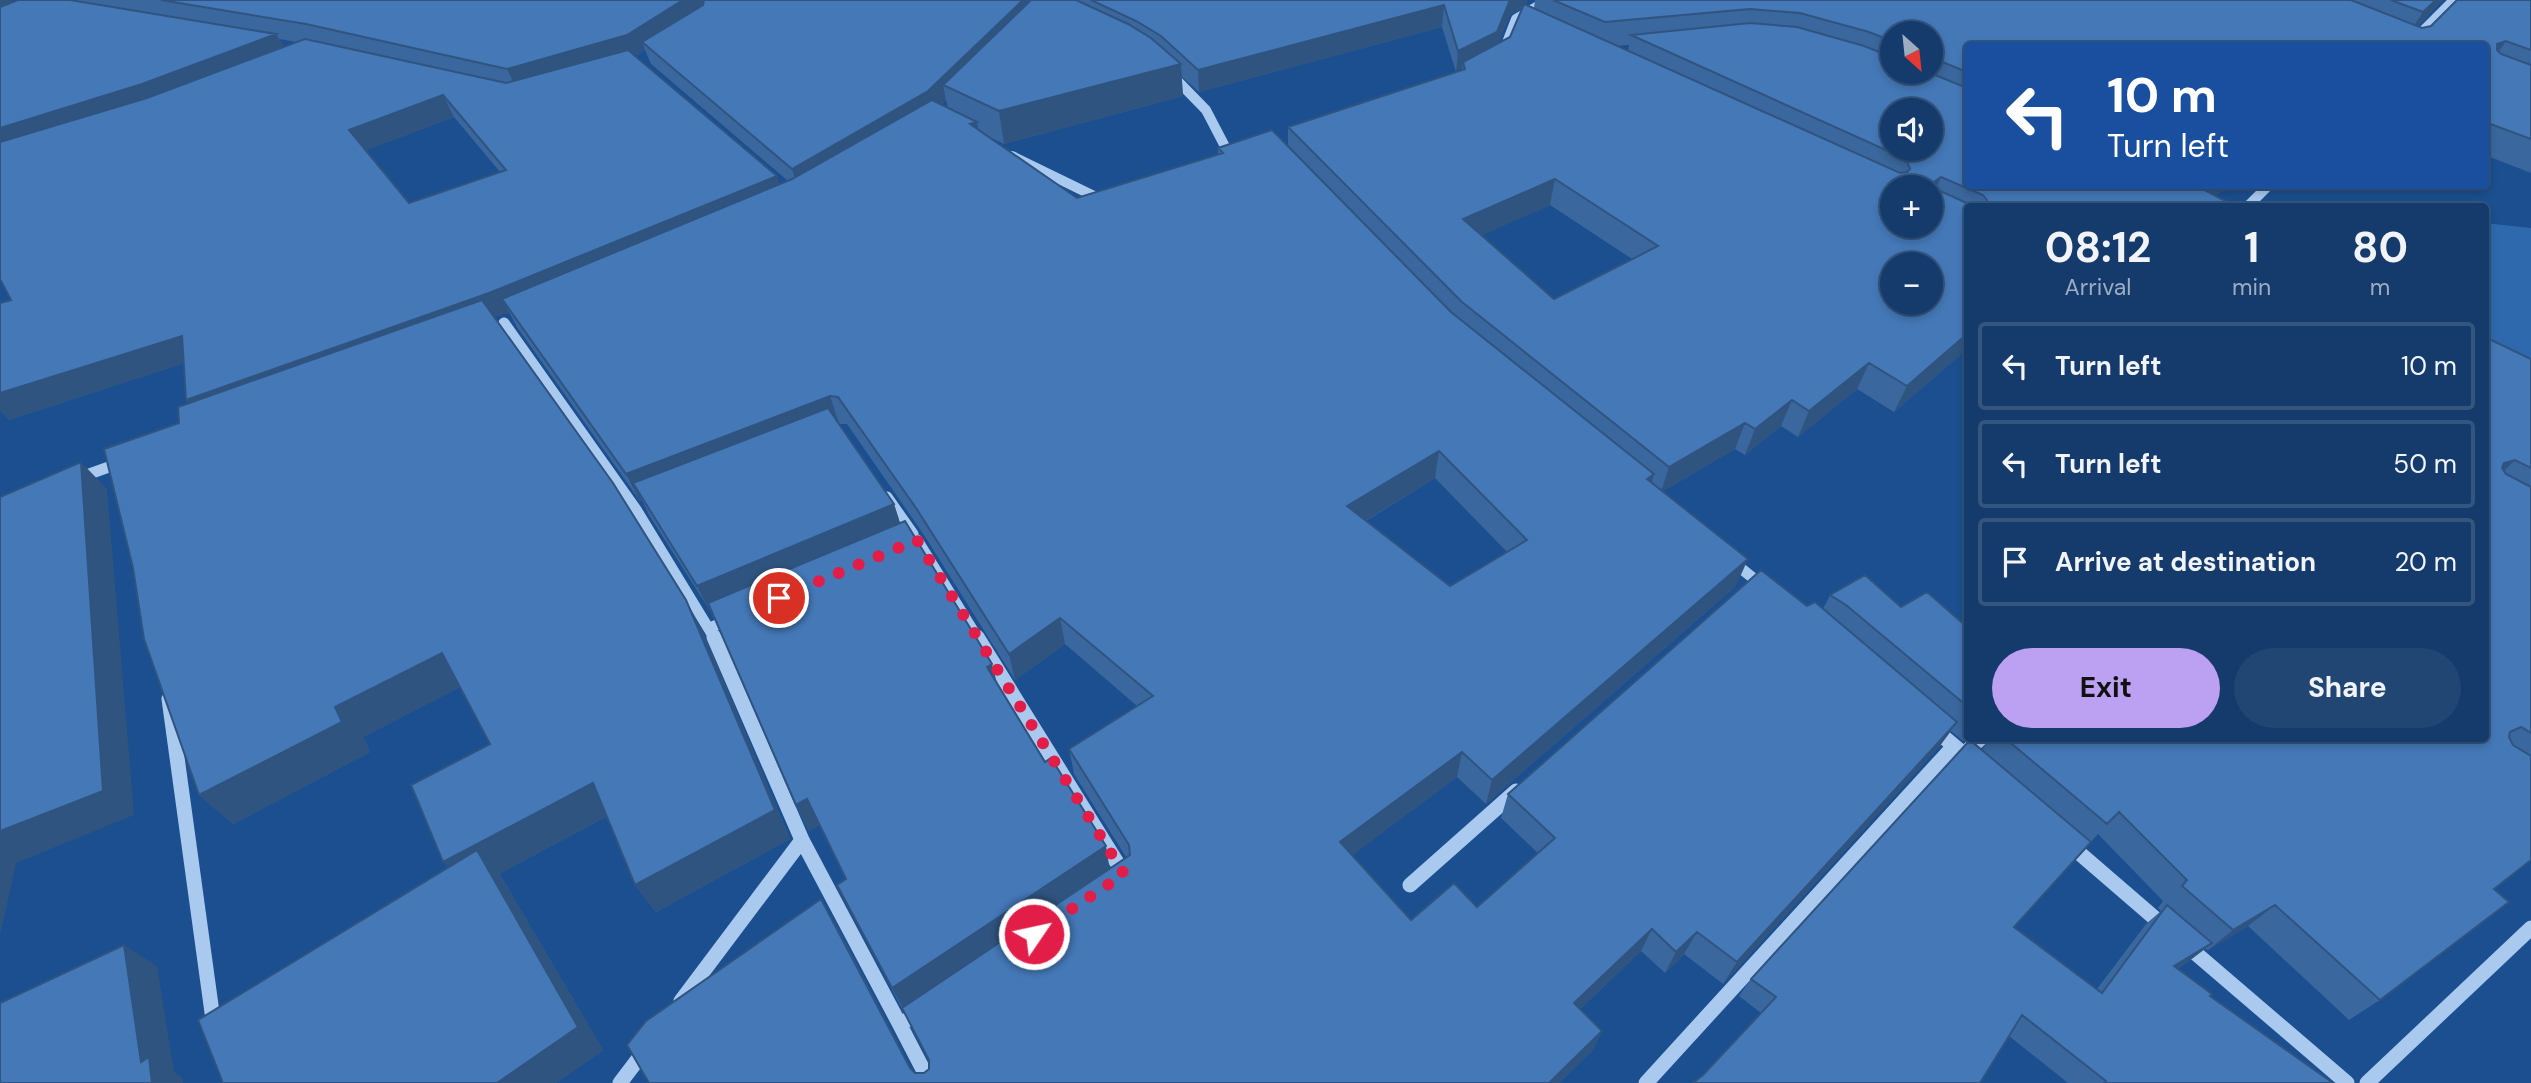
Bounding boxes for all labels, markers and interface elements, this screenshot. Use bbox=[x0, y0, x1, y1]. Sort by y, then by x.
north arrow bbox=[1880, 21, 1942, 84]
map controls bbox=[1880, 21, 1943, 315]
text: 10 m bbox=[2107, 63, 2217, 127]
icon: left bbox=[1992, 70, 2083, 161]
button: sound bbox=[1880, 98, 1943, 161]
text: Turn left bbox=[2107, 125, 2229, 167]
button: + bbox=[1880, 175, 1943, 238]
text: 08:12 bbox=[2045, 220, 2151, 275]
text: 1 bbox=[2244, 220, 2259, 275]
text: 80 bbox=[2352, 220, 2408, 275]
button: − bbox=[1880, 252, 1943, 315]
text: Arrival bbox=[2064, 272, 2131, 302]
text: min bbox=[2232, 272, 2271, 302]
text: m bbox=[2370, 272, 2390, 302]
icon: left bbox=[1996, 347, 2034, 385]
text: Turn left bbox=[2055, 349, 2162, 383]
text: 10 m bbox=[2401, 349, 2457, 383]
icon: left bbox=[1996, 445, 2034, 483]
text: Turn left bbox=[2055, 447, 2162, 481]
text: 50 m bbox=[2393, 447, 2457, 481]
icon: arrive bbox=[1996, 543, 2034, 581]
text: Arrive at destination bbox=[2055, 545, 2316, 579]
text: 20 m bbox=[2394, 545, 2457, 579]
pin bbox=[749, 568, 809, 628]
icon: arrive bbox=[760, 579, 798, 617]
button: Exit bbox=[1992, 648, 2220, 728]
button: Share bbox=[2234, 648, 2461, 728]
position arrow bbox=[997, 897, 1071, 971]

